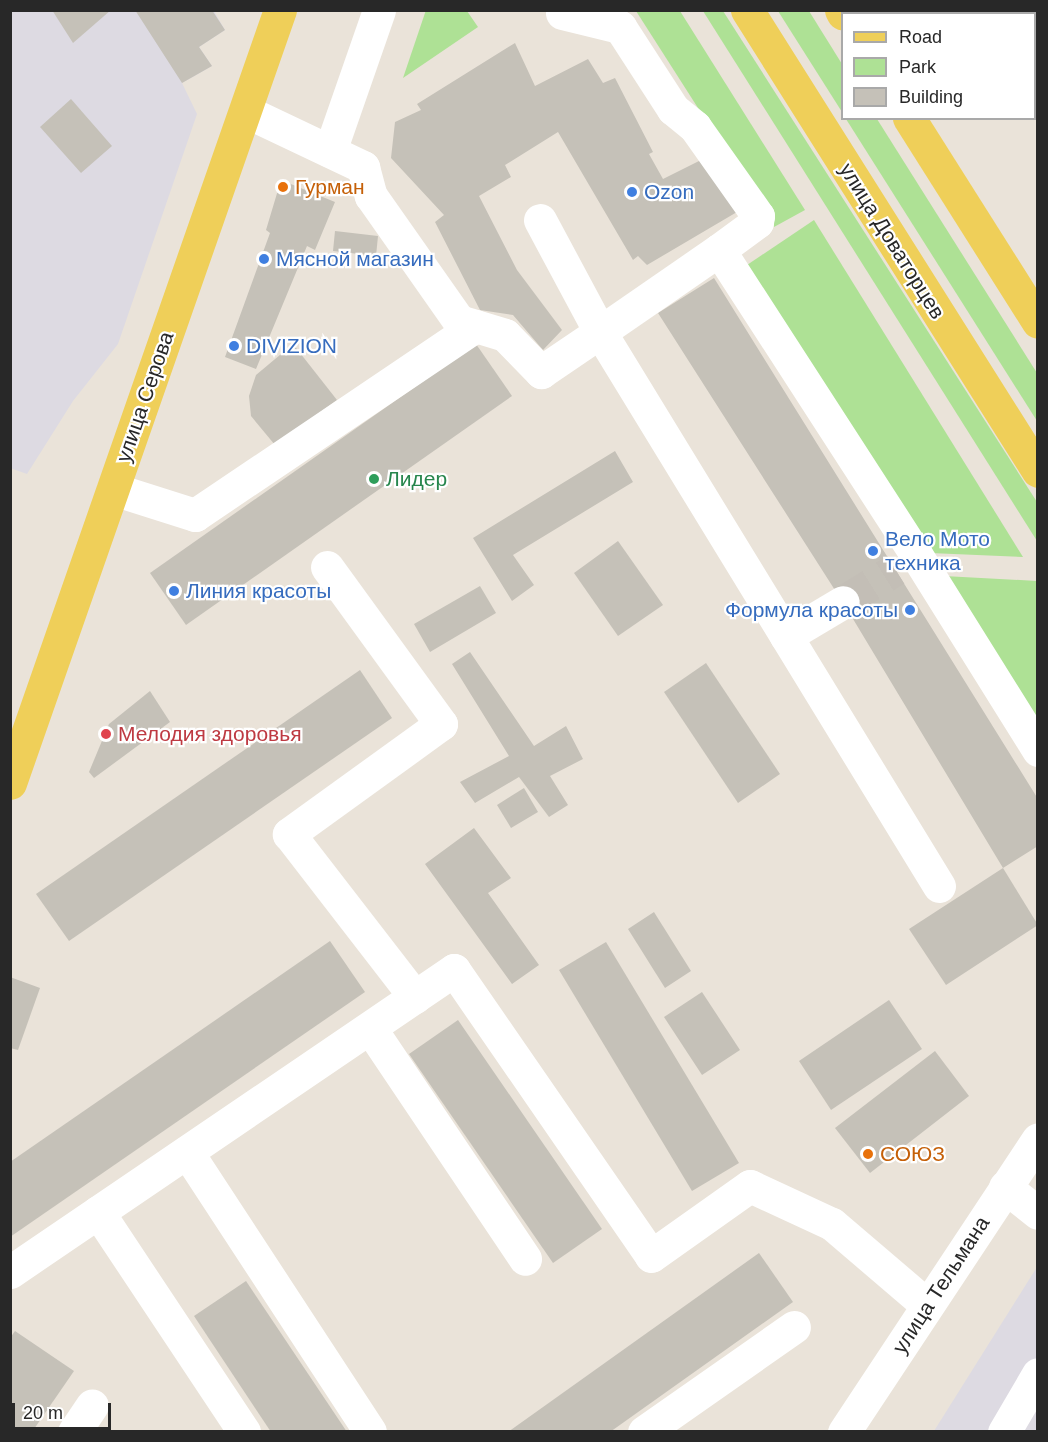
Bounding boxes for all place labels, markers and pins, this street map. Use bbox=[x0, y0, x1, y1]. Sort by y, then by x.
place label: Гурман bbox=[295, 174, 365, 200]
place label: Ozon bbox=[644, 179, 694, 205]
marker: Гурман bbox=[276, 180, 290, 194]
marker: Ozon bbox=[625, 185, 639, 199]
place label: Мясной магазин bbox=[276, 246, 434, 272]
marker: Мясной магазин bbox=[257, 252, 271, 266]
place label: DIVIZION bbox=[246, 333, 337, 359]
marker: DIVIZION bbox=[227, 339, 241, 353]
place label: Лидер bbox=[386, 466, 447, 492]
marker: Лидер bbox=[367, 472, 381, 486]
place label: Вело Мото техника bbox=[885, 526, 990, 576]
marker: Вело Мото техника bbox=[866, 544, 880, 558]
place label: Линия красоты bbox=[186, 578, 331, 604]
marker: Линия красоты bbox=[167, 584, 181, 598]
place label: Формула красоты bbox=[725, 597, 898, 623]
marker: Формула красоты bbox=[903, 603, 917, 617]
place label: Мелодия здоровья bbox=[118, 721, 302, 747]
marker: Мелодия здоровья bbox=[99, 727, 113, 741]
place label: СОЮЗ bbox=[880, 1141, 945, 1167]
marker: СОЮЗ bbox=[861, 1147, 875, 1161]

